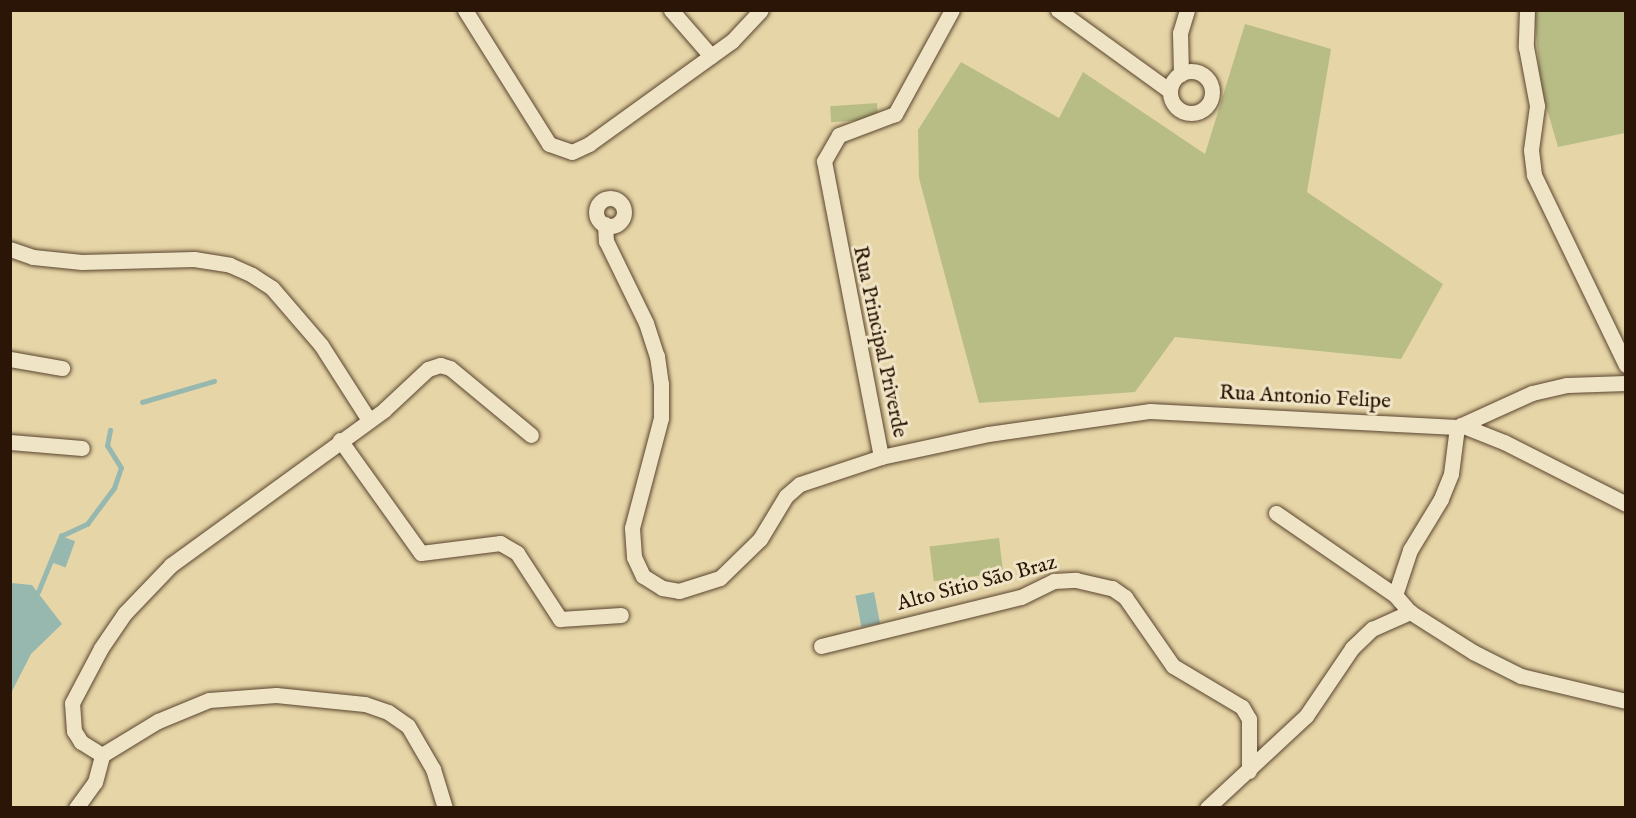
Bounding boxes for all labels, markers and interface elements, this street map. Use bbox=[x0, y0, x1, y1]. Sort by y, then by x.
street label: Rua Principal Priverde bbox=[846, 244, 912, 440]
street label: Rua Antonio Felipe bbox=[1219, 381, 1391, 415]
street label: Alto Sitio São Braz bbox=[894, 551, 1060, 617]

